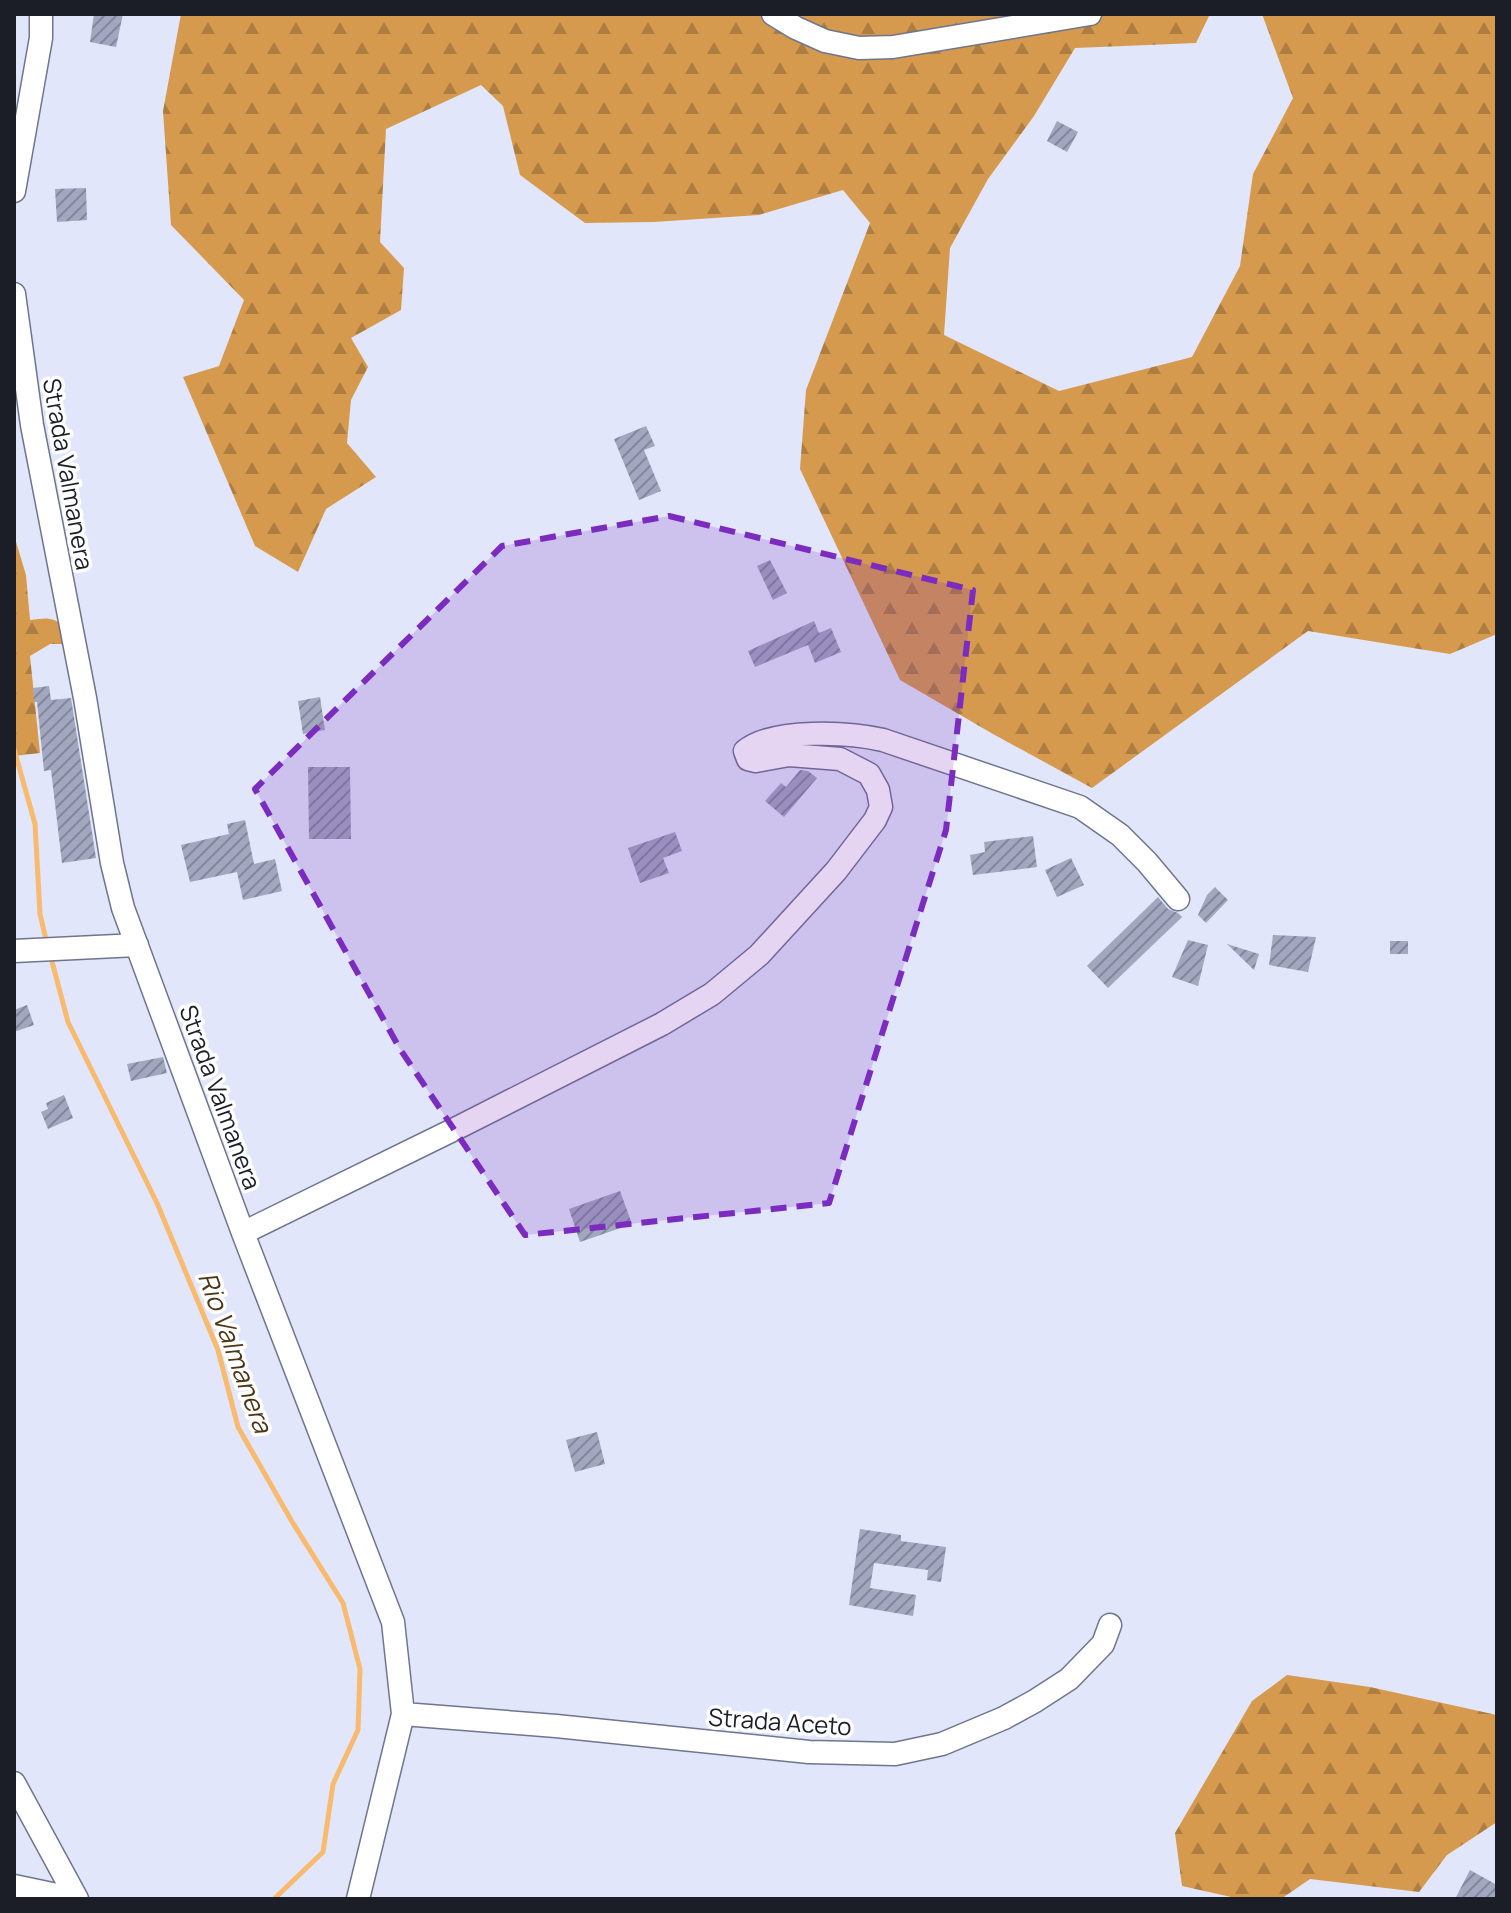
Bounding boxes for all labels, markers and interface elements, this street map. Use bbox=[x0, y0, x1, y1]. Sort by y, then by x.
street label: Strada Valmanera bbox=[36, 376, 102, 572]
street label: Strada Valmanera bbox=[172, 1000, 270, 1194]
water label: Rio Valmanera bbox=[190, 1267, 282, 1439]
street label: Strada Aceto bbox=[707, 1700, 853, 1742]

